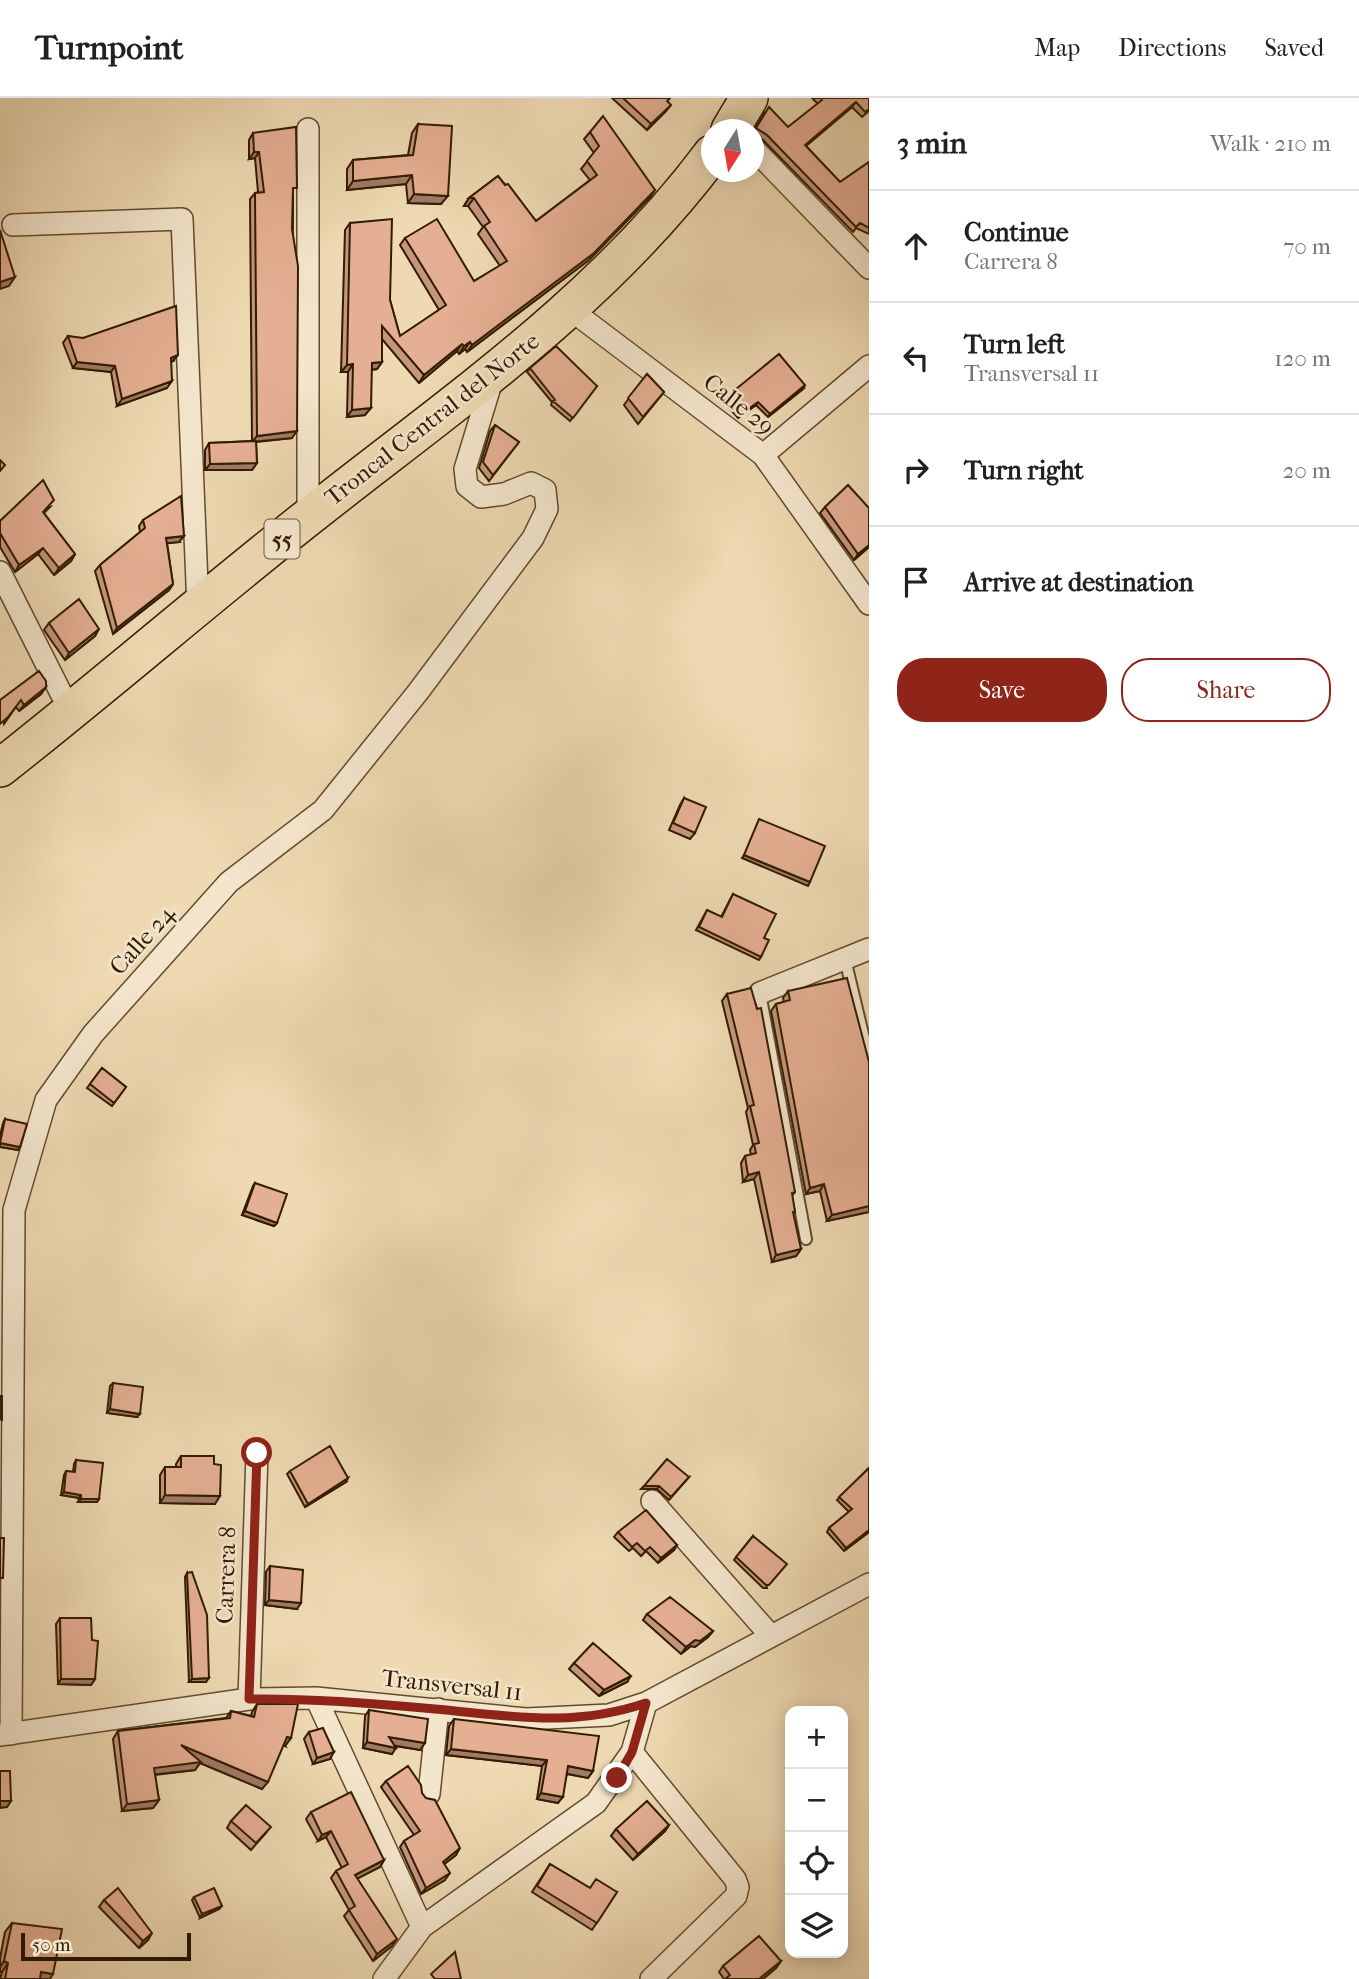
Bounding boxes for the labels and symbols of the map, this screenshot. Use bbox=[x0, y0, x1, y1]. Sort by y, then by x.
north arrow bbox=[701, 119, 764, 182]
street label: Troncal Central del Norte bbox=[319, 326, 545, 511]
street label: Calle 29 bbox=[698, 368, 780, 440]
road number: 55 bbox=[264, 520, 300, 559]
street label: Calle 24 bbox=[104, 899, 181, 981]
route start bbox=[241, 1437, 272, 1468]
street label: Carrera 8 bbox=[210, 1526, 242, 1624]
street label: Transversal 11 bbox=[380, 1664, 524, 1706]
route end bbox=[601, 1762, 632, 1793]
scale bar bbox=[21, 1930, 191, 1962]

